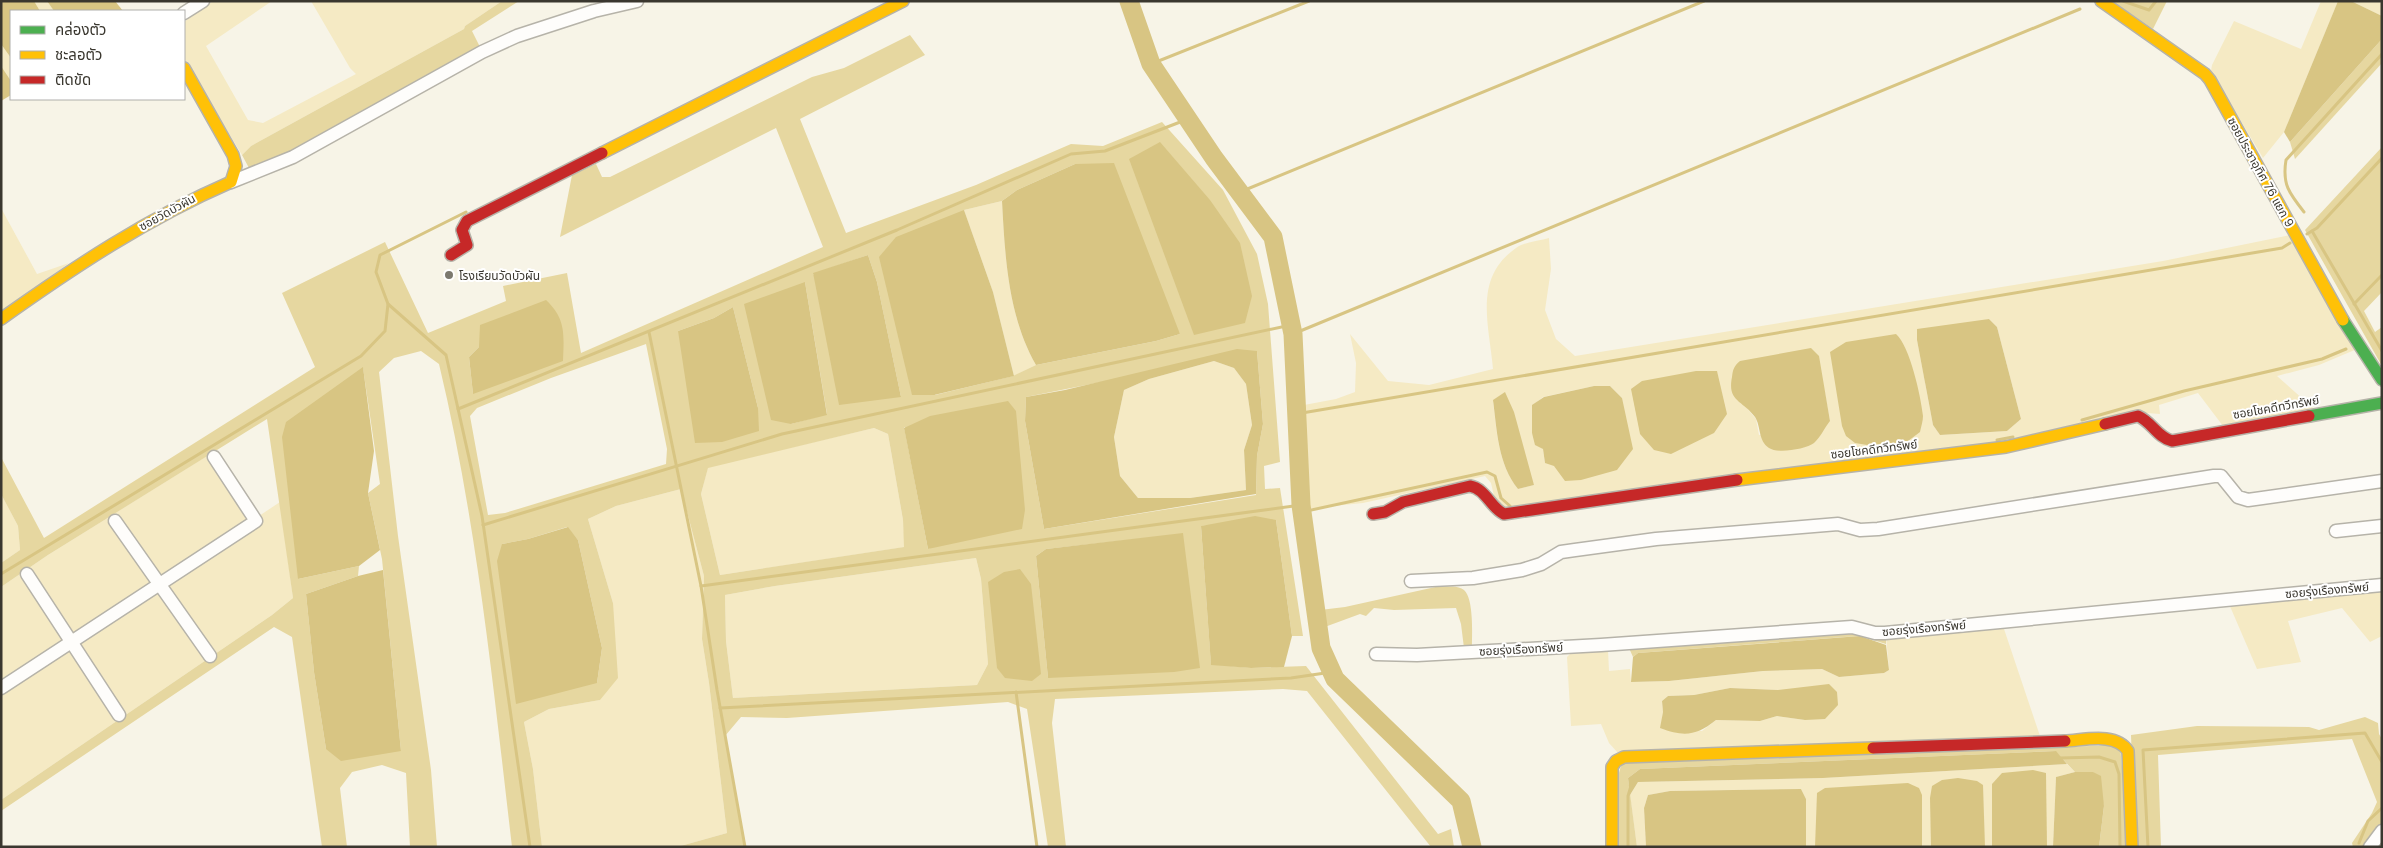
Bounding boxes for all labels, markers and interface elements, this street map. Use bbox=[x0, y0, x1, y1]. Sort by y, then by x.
legend bbox=[10, 10, 185, 100]
text: คล่องตัว bbox=[55, 19, 106, 40]
text: ชะลอตัว bbox=[55, 44, 102, 65]
text: ติดขัด bbox=[55, 69, 91, 90]
street label: ซอยประชาอุทิศ 76 แยก 9 bbox=[2224, 114, 2298, 230]
street label: ซอยวัดบัวผัน bbox=[136, 189, 198, 235]
place label: โรงเรียนวัดบัวผัน bbox=[459, 267, 540, 284]
marker: โรงเรียนวัดบัวผัน bbox=[443, 269, 455, 281]
street label: ซอยโชคดีทวีทรัพย์ bbox=[2231, 391, 2321, 423]
street label: ซอยโชคดีทวีทรัพย์ bbox=[1830, 435, 1919, 463]
street label: ซอยรุ่งเรืองทรัพย์ bbox=[2284, 578, 2370, 602]
street label: ซอยรุ่งเรืองทรัพย์ bbox=[1881, 616, 1967, 640]
street label: ซอยรุ่งเรืองทรัพย์ bbox=[1478, 638, 1564, 660]

